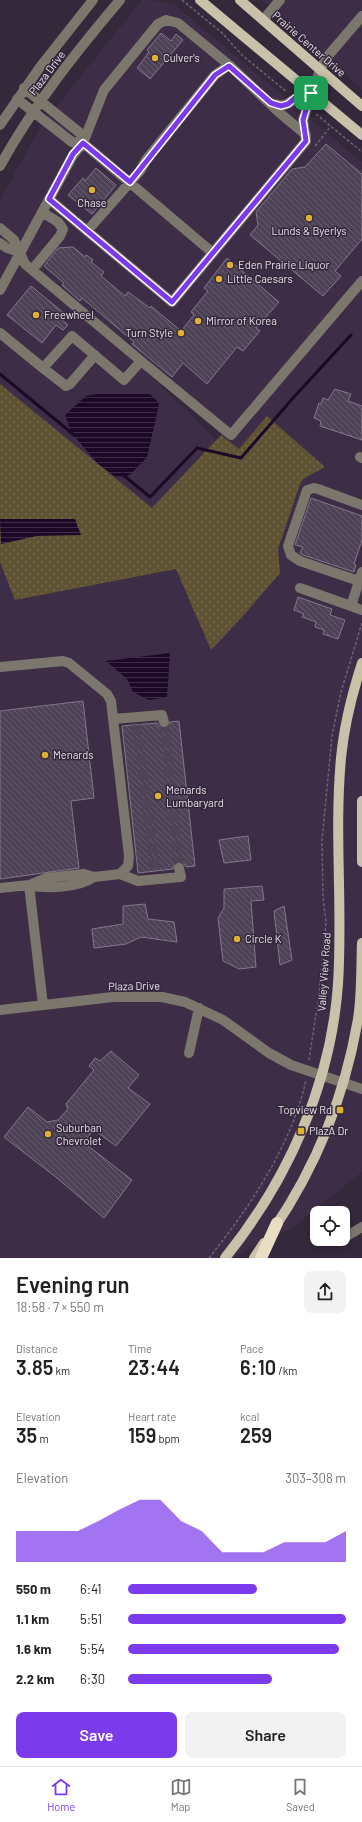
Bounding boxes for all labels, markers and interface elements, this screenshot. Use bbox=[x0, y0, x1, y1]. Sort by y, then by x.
street label: Prairie Center Drive bbox=[270, 8, 349, 79]
street label: Plaza Drive bbox=[26, 48, 67, 97]
place label: Culver's bbox=[163, 51, 200, 64]
marker: Culver's bbox=[150, 53, 160, 63]
pin bbox=[294, 76, 328, 110]
icon: arrive bbox=[300, 82, 322, 104]
marker: Chase bbox=[87, 185, 97, 195]
place label: Chase bbox=[77, 196, 107, 209]
marker: Lunds & Byerlys bbox=[304, 213, 314, 223]
place label: Lunds & Byerlys bbox=[271, 224, 347, 237]
place label: Eden Prairie Liquor bbox=[238, 258, 329, 271]
marker: Eden Prairie Liquor bbox=[225, 260, 235, 270]
place label: Little Caesars bbox=[227, 272, 293, 285]
marker: Little Caesars bbox=[214, 274, 224, 284]
place label: Freewheel bbox=[44, 308, 94, 321]
marker: Freewheel bbox=[31, 310, 41, 320]
place label: Mirror of Korea bbox=[206, 314, 277, 327]
marker: Mirror of Korea bbox=[193, 316, 203, 326]
place label: Turn Style bbox=[125, 326, 173, 339]
marker: Turn Style bbox=[176, 328, 186, 338]
place label: Menards bbox=[53, 748, 94, 761]
marker: Menards bbox=[40, 750, 50, 760]
place label: Menards Lumbaryard bbox=[166, 783, 224, 809]
marker: Menards Lumbaryard bbox=[153, 791, 163, 801]
place label: Circle K bbox=[245, 932, 282, 945]
street label: Valley View Road bbox=[314, 932, 333, 1012]
marker: Circle K bbox=[232, 934, 242, 944]
street label: Plaza Drive bbox=[108, 979, 160, 992]
place label: Topview Rd bbox=[278, 1103, 332, 1116]
marker: Topview Rd bbox=[335, 1105, 345, 1115]
place label: Suburban Chevrolet bbox=[56, 1121, 102, 1147]
place label: PlazA Dr bbox=[309, 1124, 348, 1137]
marker: PlazA Dr bbox=[296, 1126, 306, 1136]
marker: Suburban Chevrolet bbox=[43, 1129, 53, 1139]
map controls bbox=[310, 1206, 350, 1246]
button: locate bbox=[310, 1206, 350, 1246]
text: Evening run bbox=[16, 1271, 130, 1297]
button: share bbox=[304, 1271, 346, 1313]
text: 18:58 · 7 × 550 m bbox=[16, 1299, 104, 1315]
text: Distance bbox=[16, 1342, 58, 1355]
text: Time bbox=[128, 1342, 152, 1355]
text: Pace bbox=[240, 1342, 264, 1355]
text: 3.85 bbox=[16, 1355, 53, 1379]
text: 23:44 bbox=[128, 1355, 180, 1379]
text: 6:10 bbox=[240, 1355, 276, 1379]
text: km bbox=[53, 1364, 70, 1377]
text: /km bbox=[276, 1364, 297, 1377]
text: Elevation bbox=[16, 1410, 60, 1423]
text: Heart rate bbox=[128, 1410, 176, 1423]
text: kcal bbox=[240, 1410, 259, 1423]
text: 35 bbox=[16, 1423, 37, 1447]
text: 159 bbox=[128, 1423, 156, 1447]
text: 259 bbox=[240, 1423, 272, 1447]
text: m bbox=[37, 1432, 49, 1445]
text: bpm bbox=[156, 1432, 180, 1445]
text: Elevation bbox=[16, 1470, 68, 1486]
text: 303–308 m bbox=[285, 1470, 346, 1486]
text: 550 m bbox=[16, 1581, 51, 1597]
text: 6:41 bbox=[80, 1581, 102, 1597]
text: 1.1 km bbox=[16, 1611, 49, 1627]
text: 5:51 bbox=[80, 1611, 102, 1627]
text: 1.6 km bbox=[16, 1641, 51, 1657]
text: 5:54 bbox=[80, 1641, 105, 1657]
text: 2.2 km bbox=[16, 1671, 54, 1687]
text: 6:30 bbox=[80, 1671, 105, 1687]
button: Save bbox=[16, 1712, 177, 1758]
button: Share bbox=[185, 1712, 346, 1758]
tab: Home bbox=[47, 1776, 75, 1813]
tab: Map bbox=[170, 1776, 192, 1813]
tab: Saved bbox=[286, 1776, 315, 1813]

